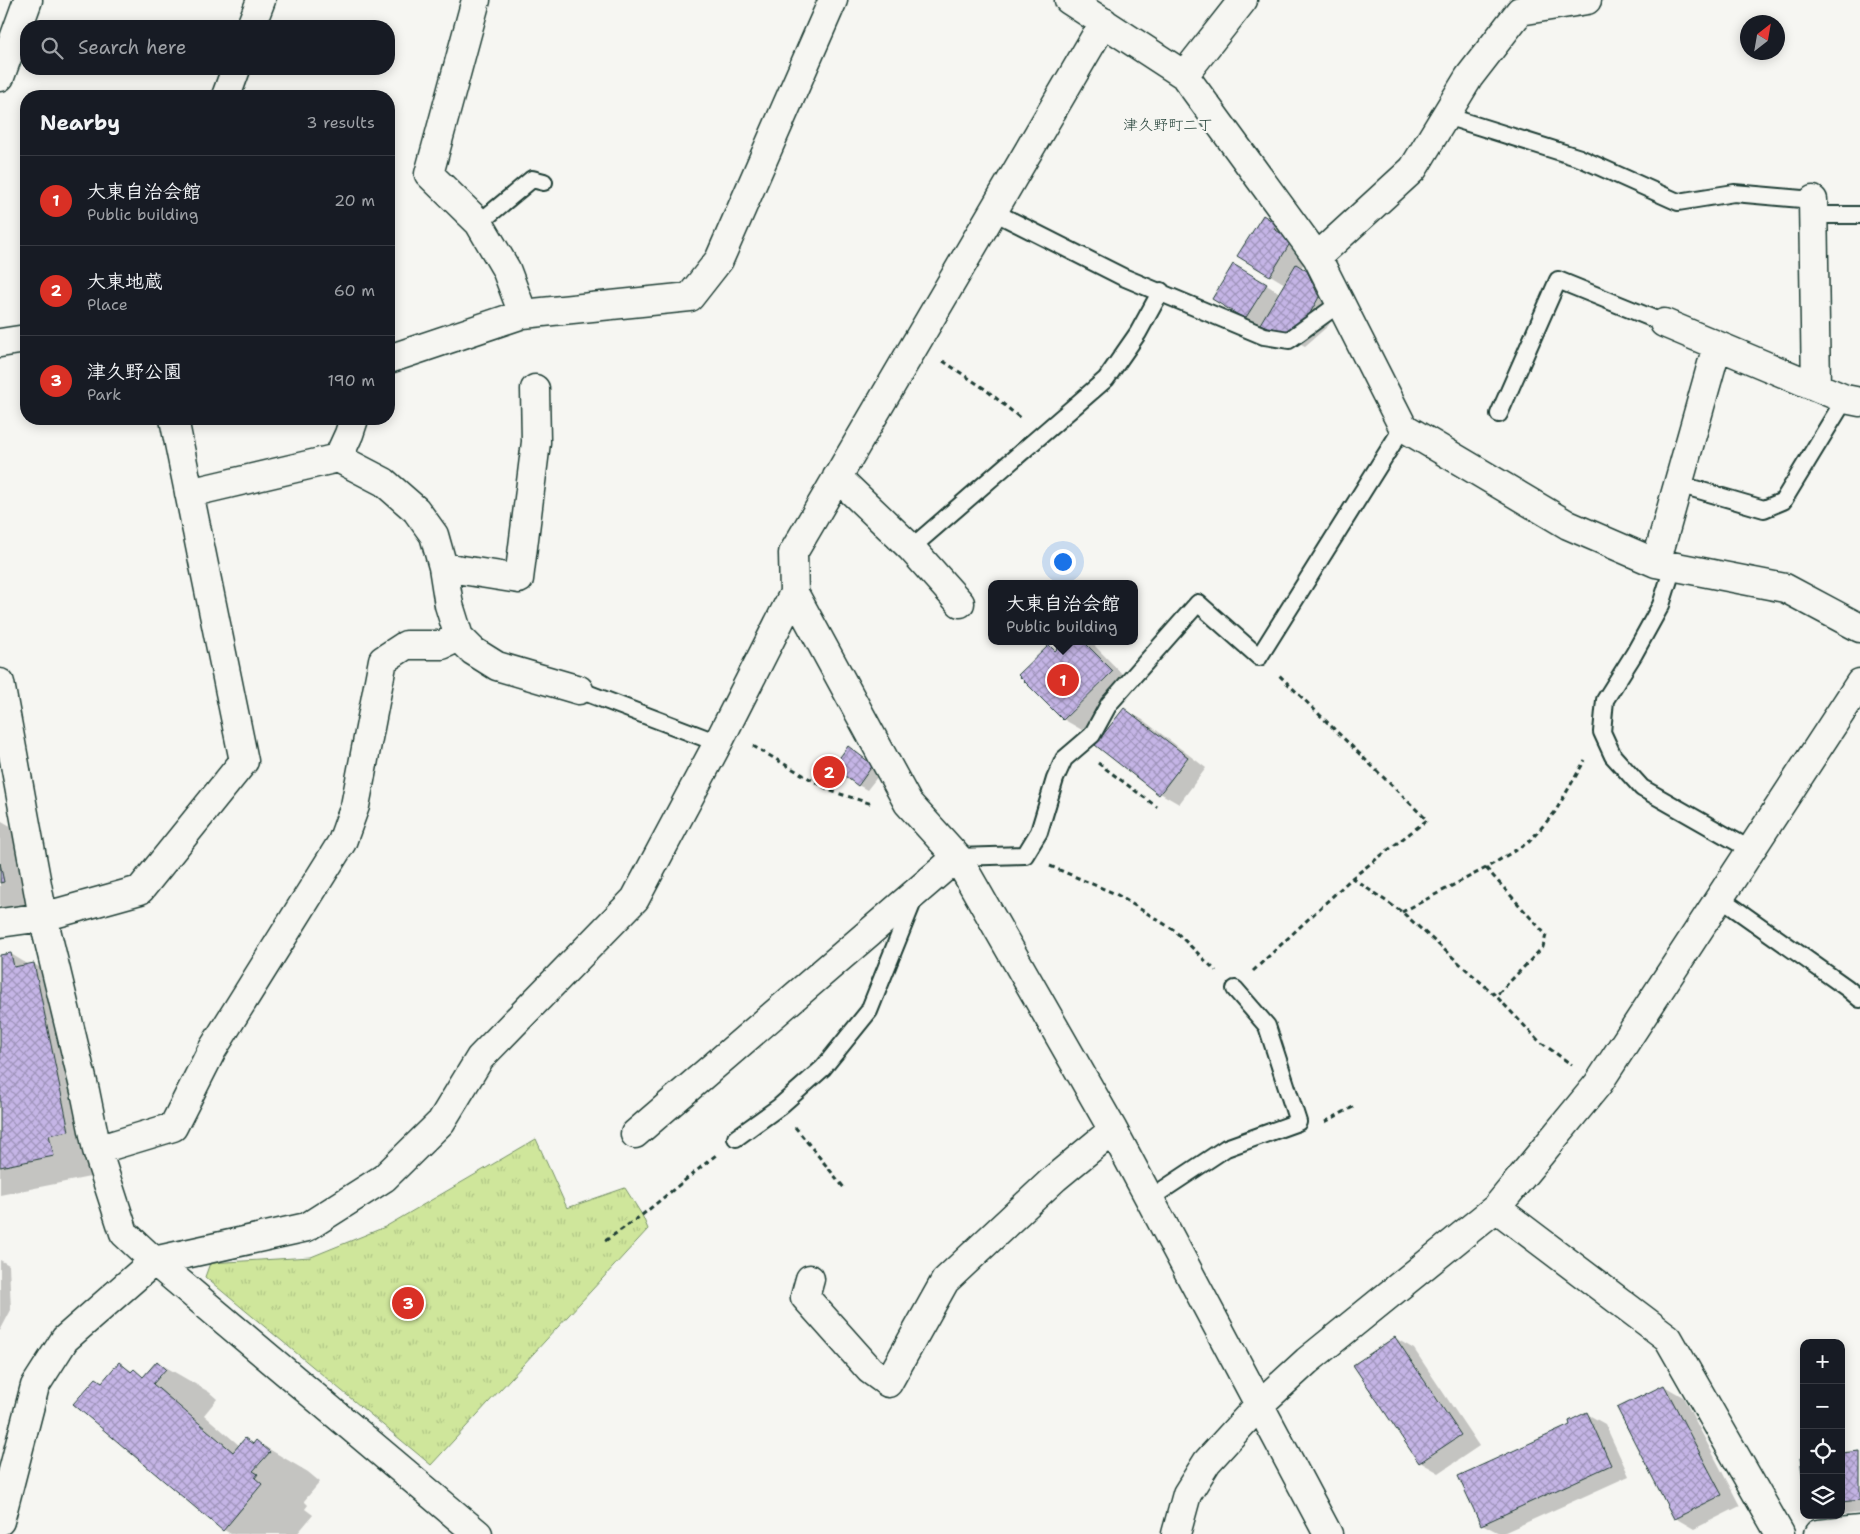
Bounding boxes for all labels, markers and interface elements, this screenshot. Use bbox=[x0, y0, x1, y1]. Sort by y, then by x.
north arrow bbox=[1740, 15, 1785, 60]
search box bbox=[20, 20, 395, 75]
icon: search bbox=[38, 34, 66, 62]
text: Search here bbox=[78, 35, 187, 60]
text: Nearby bbox=[40, 109, 120, 137]
text: 3 results bbox=[306, 112, 375, 133]
district label: 津久野町二丁 bbox=[1123, 115, 1213, 135]
text: 大東自治会館 bbox=[87, 179, 201, 204]
text: 1 bbox=[52, 190, 60, 211]
text: 20 m bbox=[334, 190, 375, 211]
text: Public building bbox=[87, 204, 199, 225]
text: 大東地蔵 bbox=[87, 269, 163, 294]
text: 2 bbox=[50, 280, 62, 301]
text: 60 m bbox=[334, 280, 375, 301]
text: Place bbox=[87, 294, 128, 315]
text: 津久野公園 bbox=[87, 359, 182, 384]
text: 3 bbox=[50, 370, 62, 391]
text: 190 m bbox=[328, 370, 375, 391]
text: Park bbox=[87, 384, 121, 405]
your location bbox=[1050, 549, 1076, 575]
popup bbox=[988, 580, 1138, 645]
text: 大東自治会館 bbox=[1006, 591, 1120, 616]
text: Public building bbox=[1006, 616, 1118, 637]
pin: 1 bbox=[1047, 661, 1079, 699]
pin: 2 bbox=[813, 753, 845, 791]
pin: 3 bbox=[392, 1284, 424, 1322]
map controls bbox=[1800, 1339, 1845, 1519]
button: + bbox=[1800, 1339, 1845, 1384]
button: − bbox=[1800, 1384, 1845, 1429]
button: locate bbox=[1800, 1429, 1845, 1474]
button: layers bbox=[1800, 1474, 1845, 1519]

